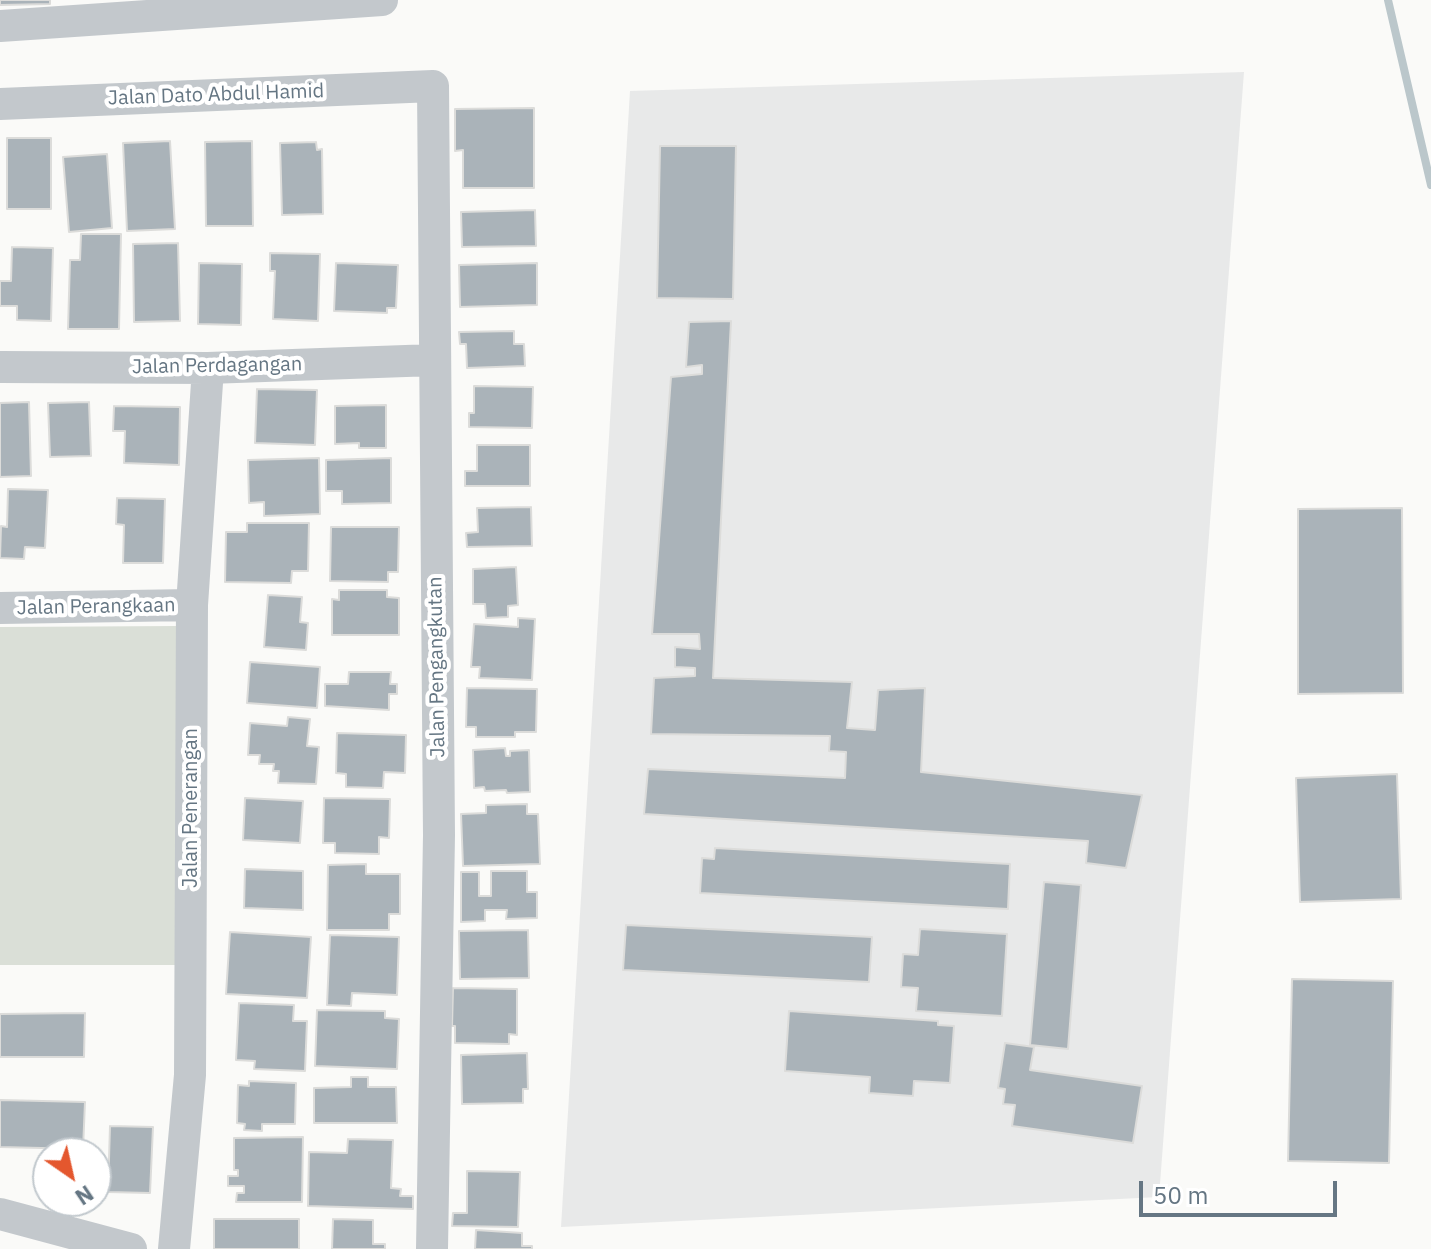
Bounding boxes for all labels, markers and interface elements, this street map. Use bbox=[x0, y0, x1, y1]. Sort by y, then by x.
street label: Jalan Dato Abdul Hamid bbox=[107, 79, 325, 111]
street label: Jalan Perdagangan bbox=[132, 353, 302, 379]
street label: Jalan Pengangkutan bbox=[423, 576, 451, 758]
street label: Jalan Perangkaan bbox=[16, 594, 176, 620]
street label: Jalan Penerangan bbox=[179, 728, 203, 888]
north arrow bbox=[32, 1137, 112, 1217]
scale bar bbox=[1143, 1165, 1341, 1215]
text: N bbox=[70, 1179, 99, 1212]
text: 50 m bbox=[1153, 1179, 1208, 1211]

